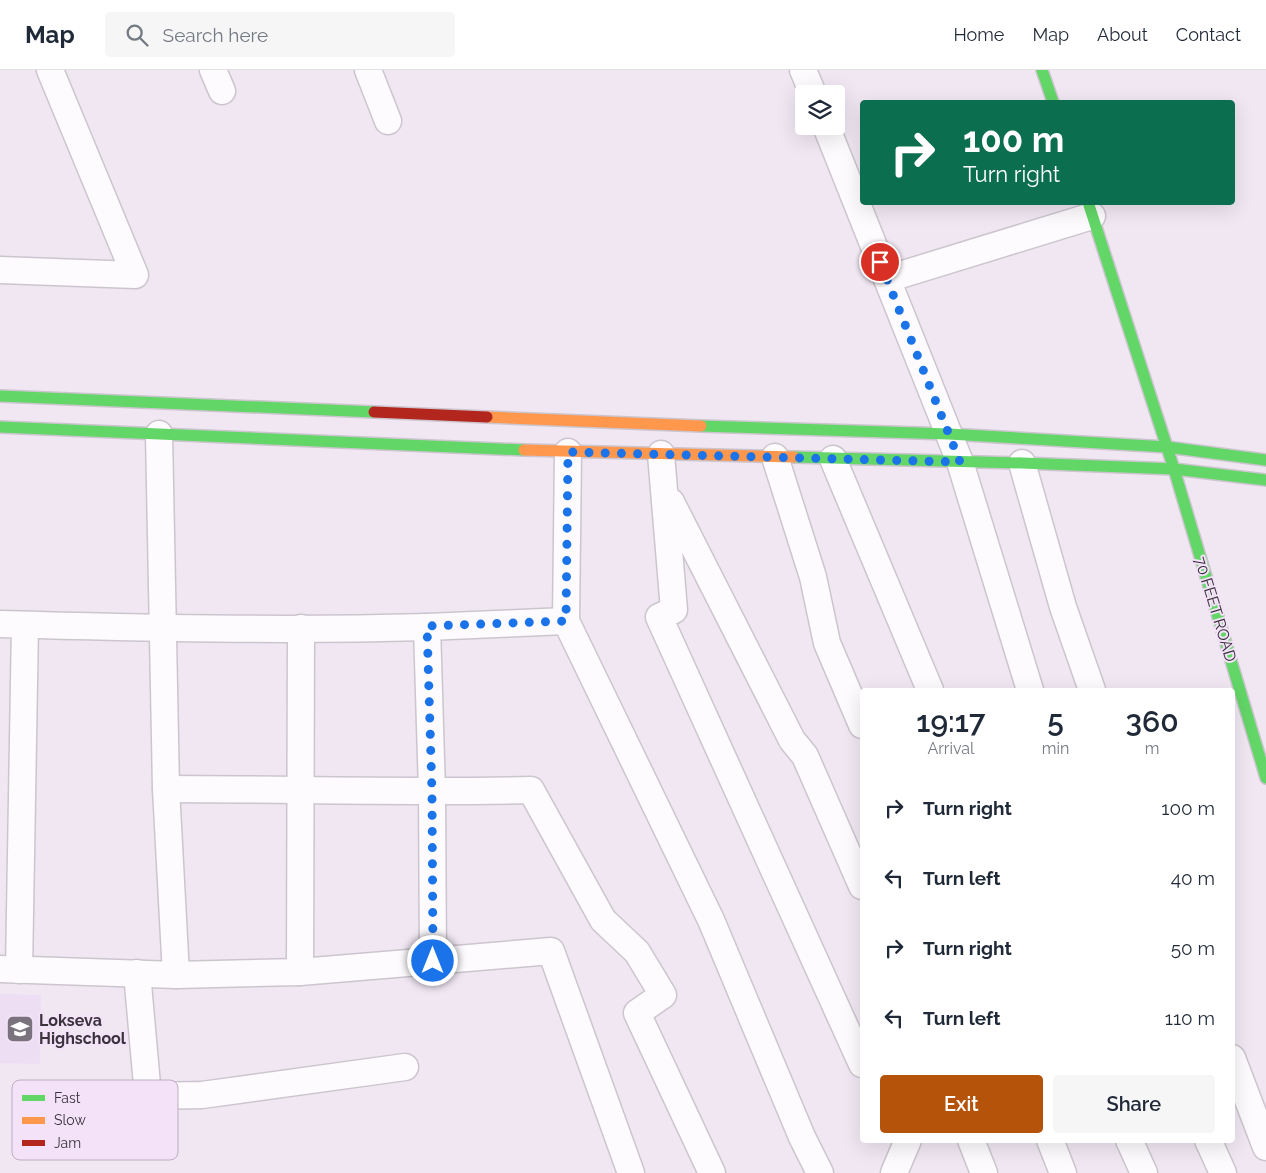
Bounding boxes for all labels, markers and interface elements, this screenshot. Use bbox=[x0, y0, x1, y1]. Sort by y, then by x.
search box bbox=[105, 12, 455, 57]
text: Map bbox=[25, 20, 75, 49]
icon: search bbox=[123, 21, 151, 49]
text: Search here bbox=[163, 24, 268, 46]
text: Home bbox=[953, 24, 1004, 45]
text: Map bbox=[1032, 24, 1069, 45]
text: About bbox=[1097, 24, 1148, 45]
text: Contact bbox=[1176, 24, 1241, 45]
map controls bbox=[795, 85, 845, 135]
button: layers bbox=[795, 85, 845, 135]
text: 100 m bbox=[963, 119, 1064, 160]
icon: right bbox=[880, 120, 945, 185]
text: Turn right bbox=[963, 161, 1060, 187]
pin bbox=[859, 241, 901, 283]
icon: arrive bbox=[866, 248, 894, 276]
street label: 70 FEET ROAD bbox=[1191, 554, 1241, 664]
text: 19:17 bbox=[916, 704, 985, 739]
text: 5 bbox=[1047, 704, 1064, 739]
text: 360 bbox=[1126, 704, 1179, 739]
text: Arrival bbox=[927, 739, 974, 758]
text: min bbox=[1042, 739, 1069, 758]
text: m bbox=[1145, 739, 1159, 758]
icon: right bbox=[880, 794, 908, 822]
text: Turn right bbox=[923, 797, 1012, 819]
text: 100 m bbox=[1161, 797, 1215, 819]
icon: left bbox=[880, 864, 908, 892]
text: Turn left bbox=[923, 867, 1000, 889]
text: 40 m bbox=[1171, 867, 1215, 889]
position arrow bbox=[406, 934, 458, 986]
icon: right bbox=[880, 934, 908, 962]
text: Turn right bbox=[923, 937, 1012, 959]
text: 50 m bbox=[1171, 937, 1215, 959]
icon: left bbox=[880, 1004, 908, 1032]
text: Turn left bbox=[923, 1007, 1000, 1029]
text: 110 m bbox=[1165, 1007, 1215, 1029]
place label: Lokseva Highschool bbox=[39, 1011, 127, 1048]
school or university icon: Lokseva Highschool bbox=[5, 1014, 35, 1044]
button: Exit bbox=[880, 1075, 1043, 1133]
button: Share bbox=[1053, 1075, 1215, 1133]
legend bbox=[12, 1080, 178, 1160]
text: Fast bbox=[54, 1090, 81, 1106]
text: Slow bbox=[54, 1112, 86, 1128]
text: Jam bbox=[54, 1135, 81, 1151]

